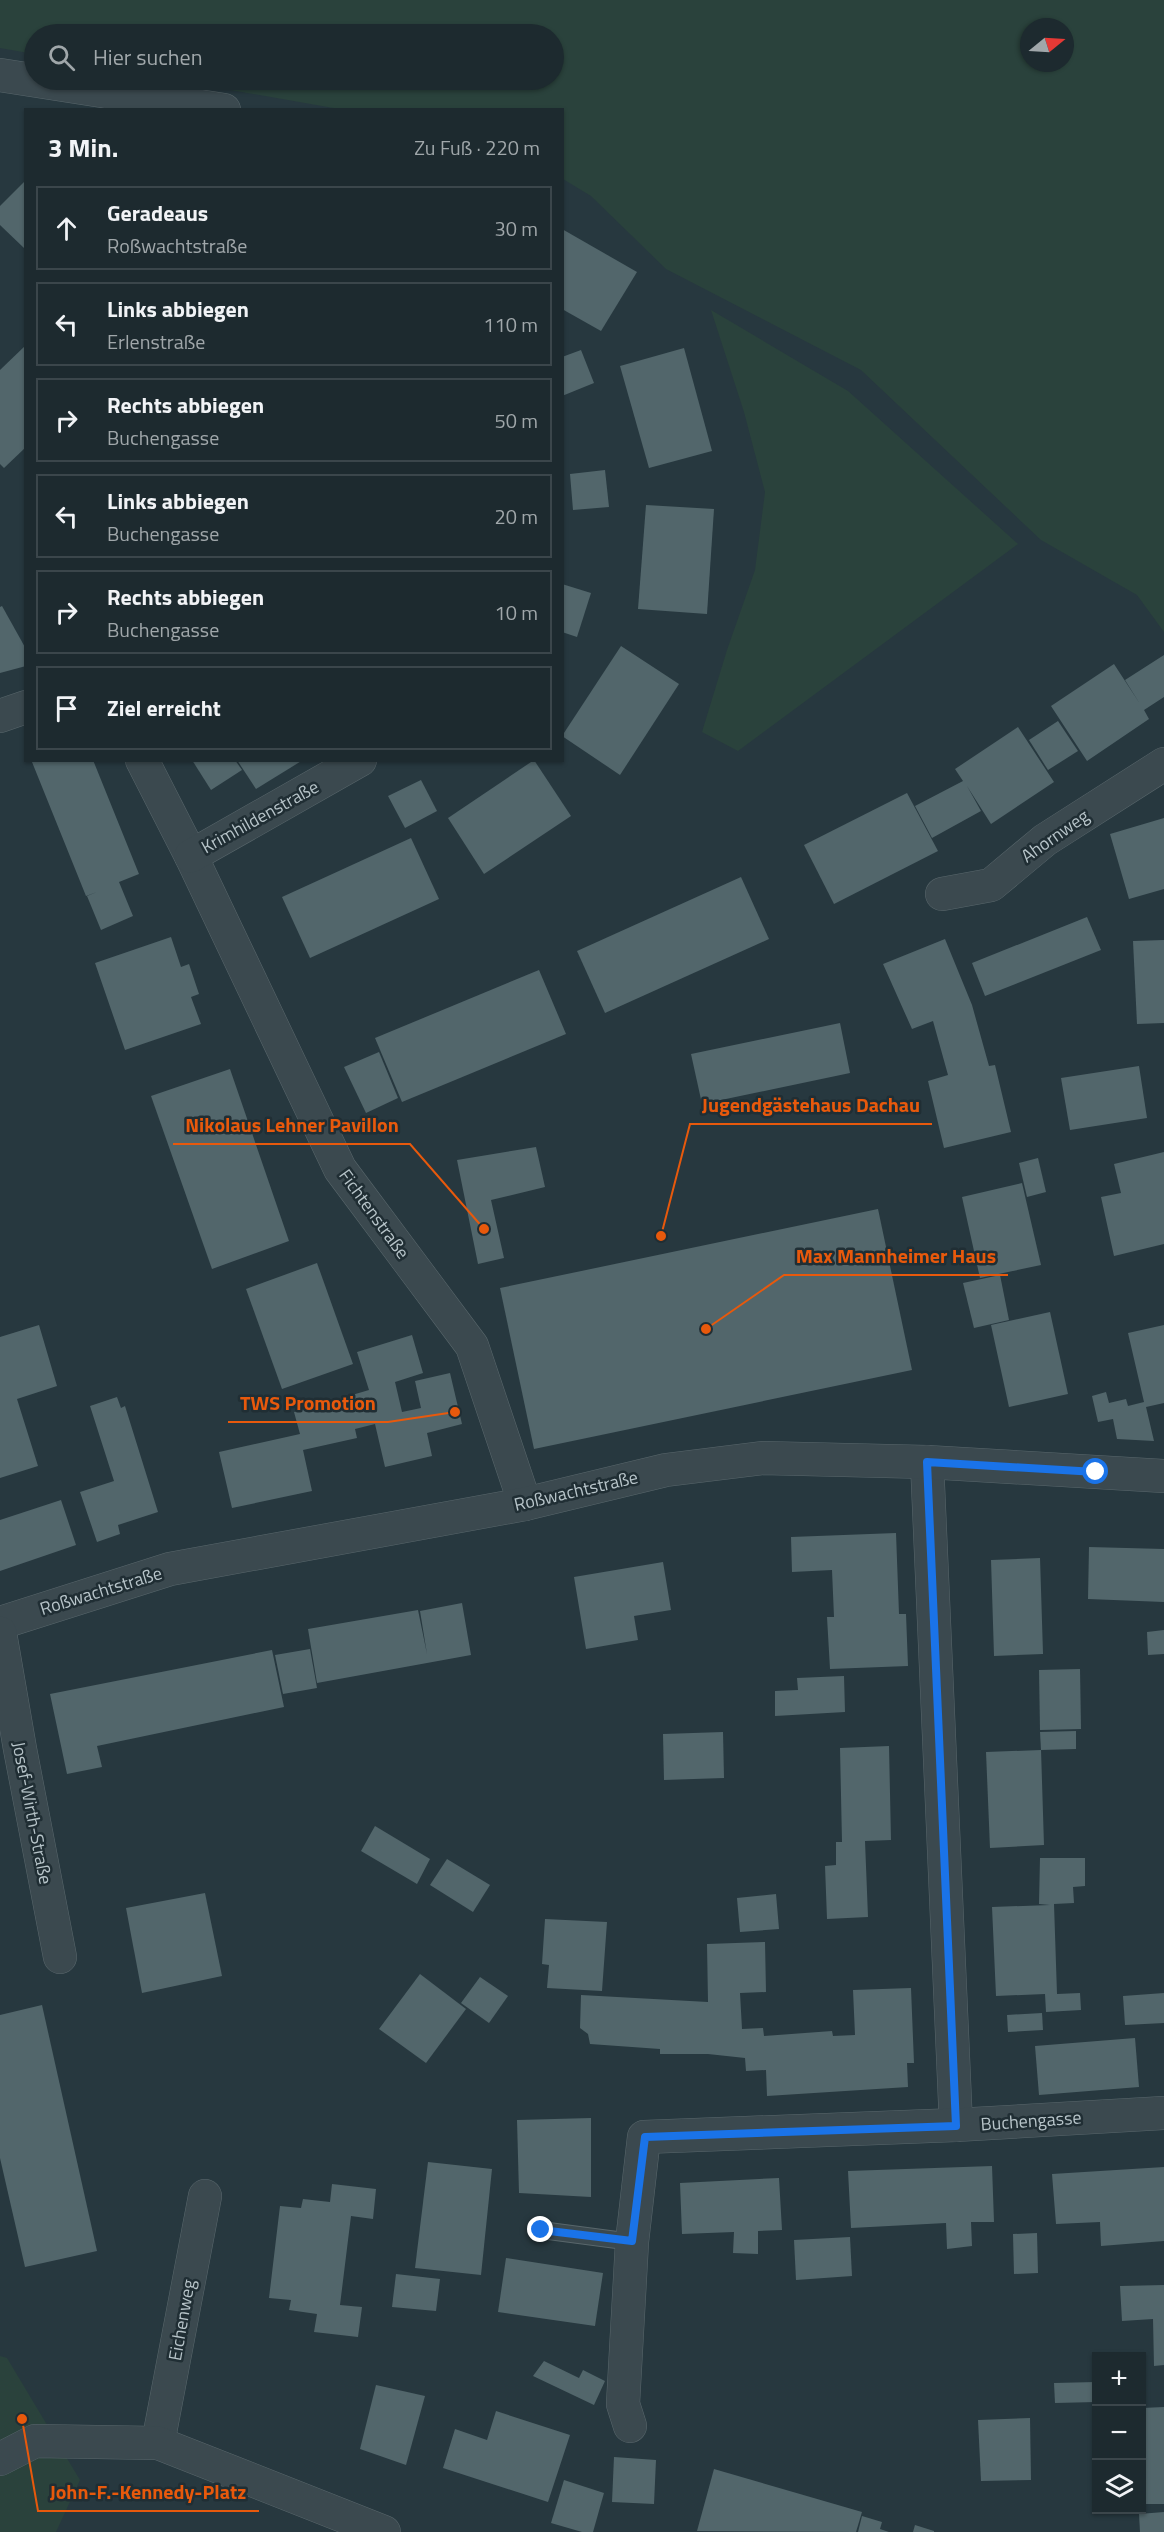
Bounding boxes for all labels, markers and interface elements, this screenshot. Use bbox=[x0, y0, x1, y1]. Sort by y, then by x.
north arrow bbox=[1020, 18, 1074, 72]
search box bbox=[24, 24, 564, 90]
text: Hier suchen bbox=[93, 40, 202, 74]
icon: search bbox=[45, 41, 78, 74]
text: 3 Min. bbox=[48, 128, 118, 167]
text: Zu Fuß · 220 m bbox=[414, 132, 540, 163]
text: Geradeaus bbox=[107, 196, 208, 230]
icon: ahead bbox=[50, 212, 83, 245]
text: 30 m bbox=[494, 213, 538, 244]
text: Roßwachtstraße bbox=[107, 230, 247, 261]
text: Links abbiegen bbox=[107, 292, 249, 326]
icon: left bbox=[50, 308, 83, 341]
text: 110 m bbox=[483, 309, 538, 340]
text: Erlenstraße bbox=[107, 326, 205, 357]
text: Rechts abbiegen bbox=[107, 388, 264, 422]
icon: right bbox=[50, 404, 83, 437]
text: 50 m bbox=[494, 405, 538, 436]
text: Buchengasse bbox=[107, 422, 219, 453]
text: Links abbiegen bbox=[107, 484, 249, 518]
icon: left bbox=[50, 500, 83, 533]
text: 20 m bbox=[494, 501, 538, 532]
text: Buchengasse bbox=[107, 518, 219, 549]
text: Rechts abbiegen bbox=[107, 580, 264, 614]
icon: right bbox=[50, 596, 83, 629]
text: 10 m bbox=[494, 597, 538, 628]
text: Buchengasse bbox=[107, 614, 219, 645]
text: Ziel erreicht bbox=[107, 691, 221, 725]
icon: arrive bbox=[50, 692, 83, 725]
street label: Krimhildenstraße bbox=[196, 773, 324, 860]
street label: Ahornweg bbox=[1015, 802, 1094, 869]
callout: Jugendgästehaus Dachau bbox=[690, 1086, 932, 1124]
text: Jugendgästehaus Dachau bbox=[702, 1089, 920, 1120]
callout: Nikolaus Lehner Pavillon bbox=[173, 1106, 410, 1144]
text: Nikolaus Lehner Pavillon bbox=[185, 1109, 399, 1140]
street label: Fichtenstraße bbox=[333, 1163, 416, 1264]
callout: Max Mannheimer Haus bbox=[784, 1237, 1008, 1275]
text: Max Mannheimer Haus bbox=[796, 1240, 996, 1271]
callout: TWS Promotion bbox=[228, 1384, 388, 1422]
text: TWS Promotion bbox=[240, 1387, 376, 1418]
route start bbox=[1082, 1458, 1108, 1484]
street label: Roßwachtstraße bbox=[511, 1463, 640, 1518]
street label: Roßwachtstraße bbox=[36, 1559, 165, 1622]
street label: Josef-Wirth-Straße bbox=[5, 1739, 60, 1887]
street label: Buchengasse bbox=[980, 2104, 1082, 2137]
route end bbox=[527, 2216, 553, 2242]
street label: Eichenweg bbox=[161, 2277, 202, 2363]
map controls bbox=[1092, 2352, 1146, 2514]
button: + bbox=[1092, 2352, 1146, 2406]
button: − bbox=[1092, 2406, 1146, 2460]
button: layers bbox=[1092, 2460, 1146, 2514]
callout: John-F.-Kennedy-Platz bbox=[38, 2473, 259, 2511]
text: John-F.-Kennedy-Platz bbox=[50, 2476, 246, 2507]

